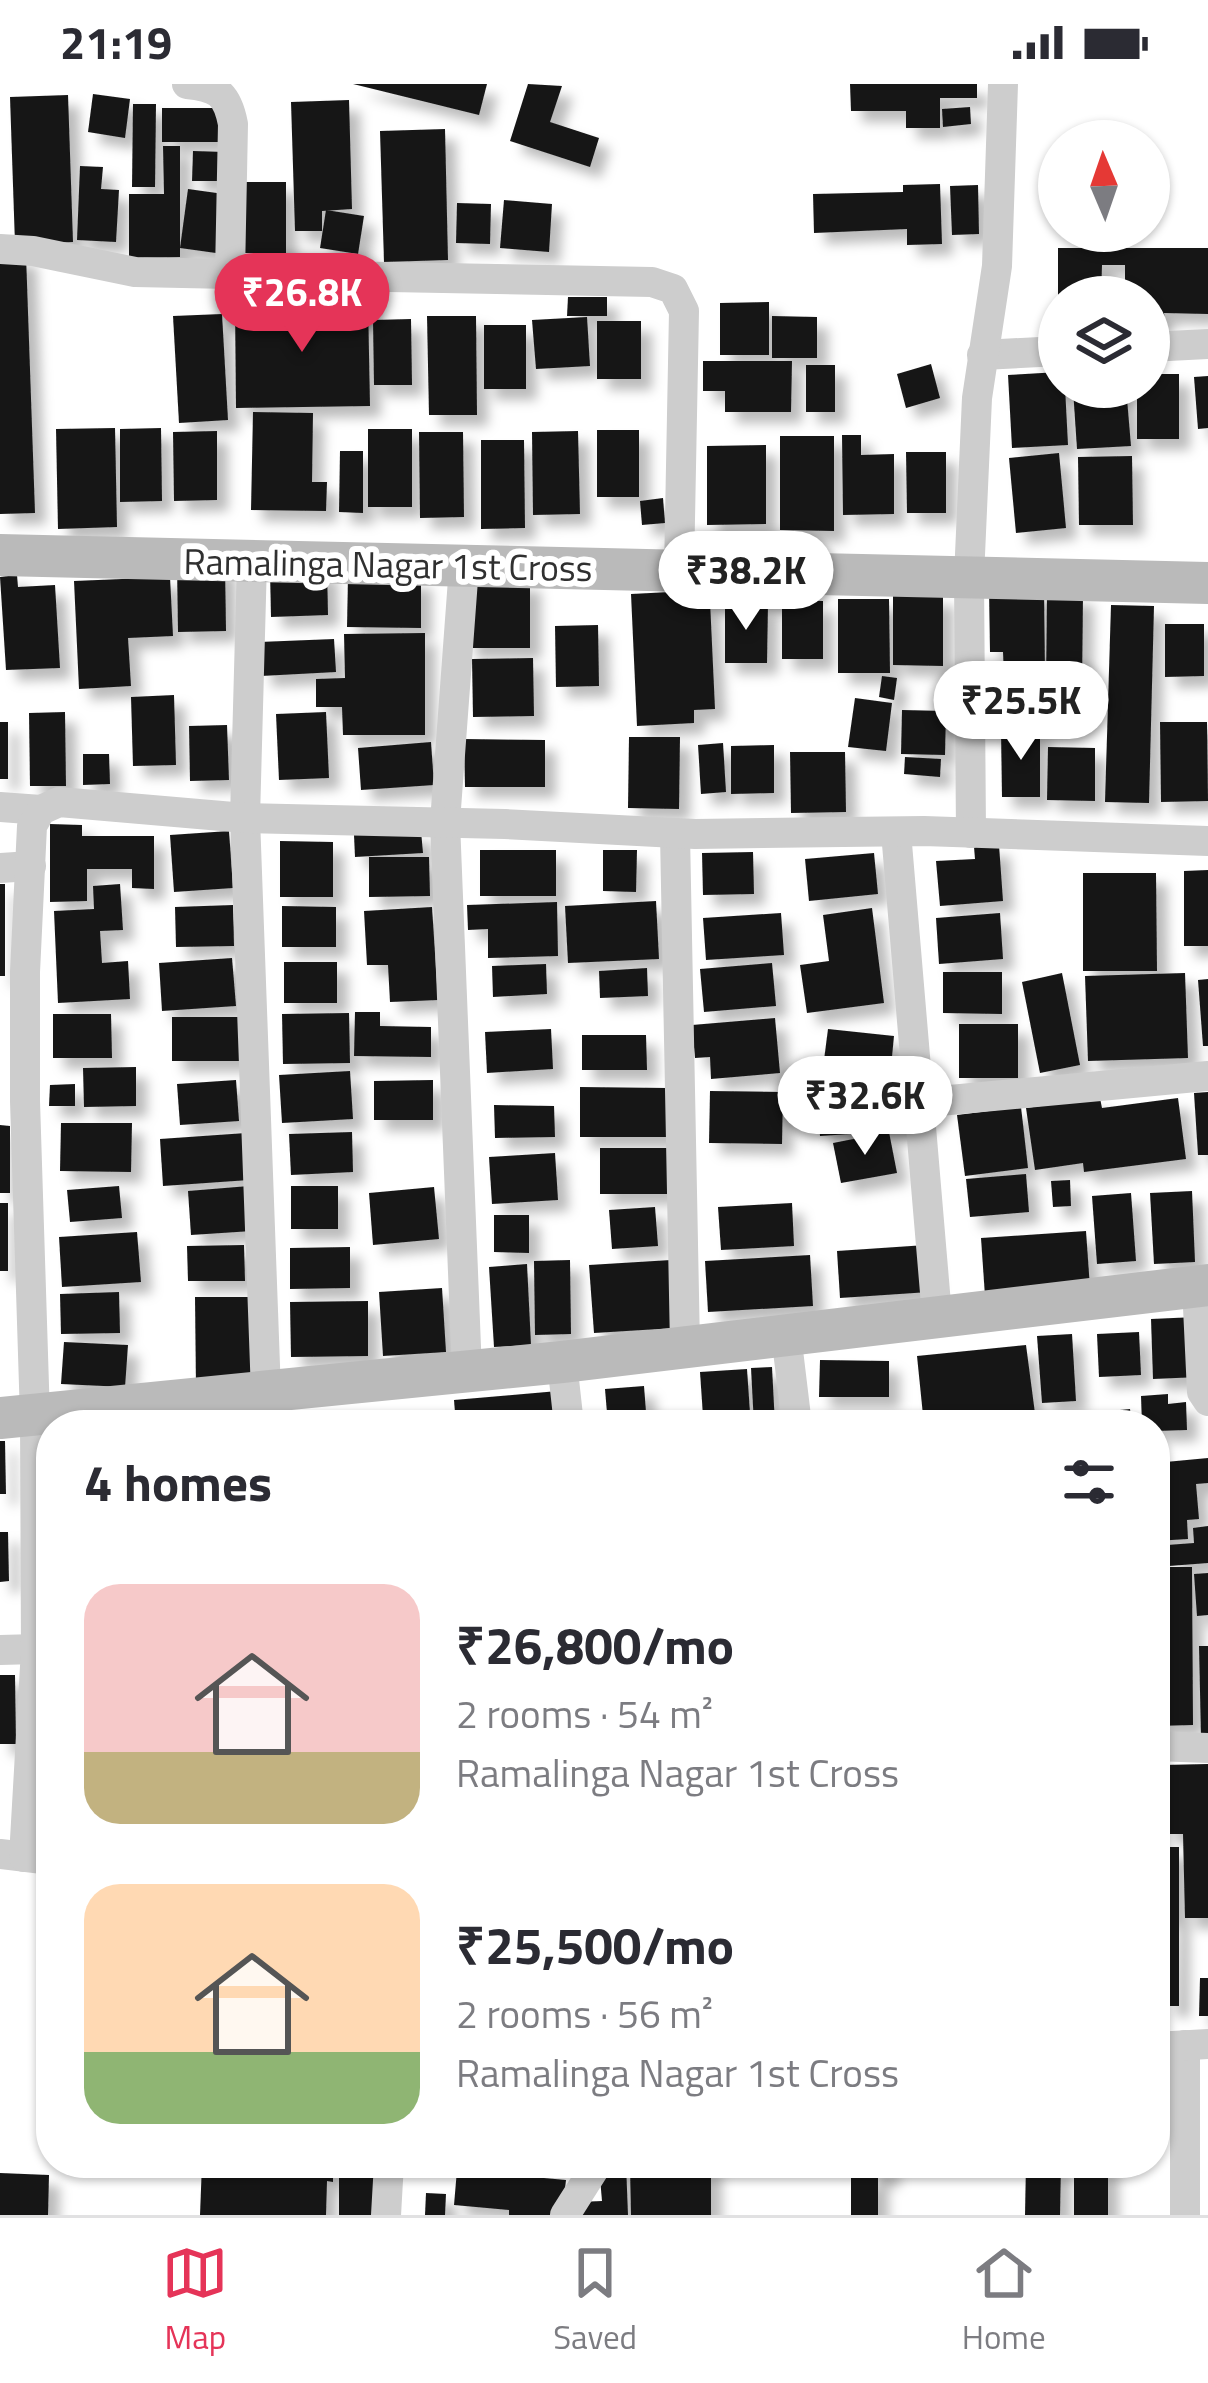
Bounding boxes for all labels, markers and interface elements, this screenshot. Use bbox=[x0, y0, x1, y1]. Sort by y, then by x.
text: 21:19 bbox=[60, 8, 172, 76]
north arrow bbox=[1038, 120, 1170, 252]
map controls bbox=[1038, 120, 1170, 408]
pin: ₹26.8K bbox=[204, 253, 400, 355]
text: ₹26.8K bbox=[242, 262, 362, 321]
button: layers bbox=[1038, 276, 1170, 408]
pin: ₹38.2K bbox=[648, 531, 844, 633]
street label: Ramalinga Nagar 1st Cross bbox=[183, 533, 593, 595]
text: ₹38.2K bbox=[686, 540, 806, 599]
pin: ₹25.5K bbox=[923, 661, 1119, 763]
text: ₹25.5K bbox=[961, 670, 1081, 729]
pin: ₹32.6K bbox=[767, 1056, 963, 1158]
text: ₹32.6K bbox=[805, 1065, 925, 1124]
text: 4 homes bbox=[84, 1443, 272, 1521]
icon: filters bbox=[1056, 1449, 1122, 1515]
text: ₹26,800/mo bbox=[456, 1606, 734, 1684]
icon: home bbox=[180, 1632, 324, 1776]
text: 2 rooms · 54 m² bbox=[456, 1684, 713, 1743]
text: Ramalinga Nagar 1st Cross bbox=[456, 1743, 899, 1802]
text: ₹25,500/mo bbox=[456, 1906, 734, 1984]
icon: home bbox=[180, 1932, 324, 2076]
text: 2 rooms · 56 m² bbox=[456, 1984, 713, 2043]
text: Ramalinga Nagar 1st Cross bbox=[456, 2043, 899, 2102]
tab: Map bbox=[162, 2240, 228, 2362]
tab: Saved bbox=[553, 2240, 637, 2362]
tab: Home bbox=[962, 2240, 1046, 2362]

